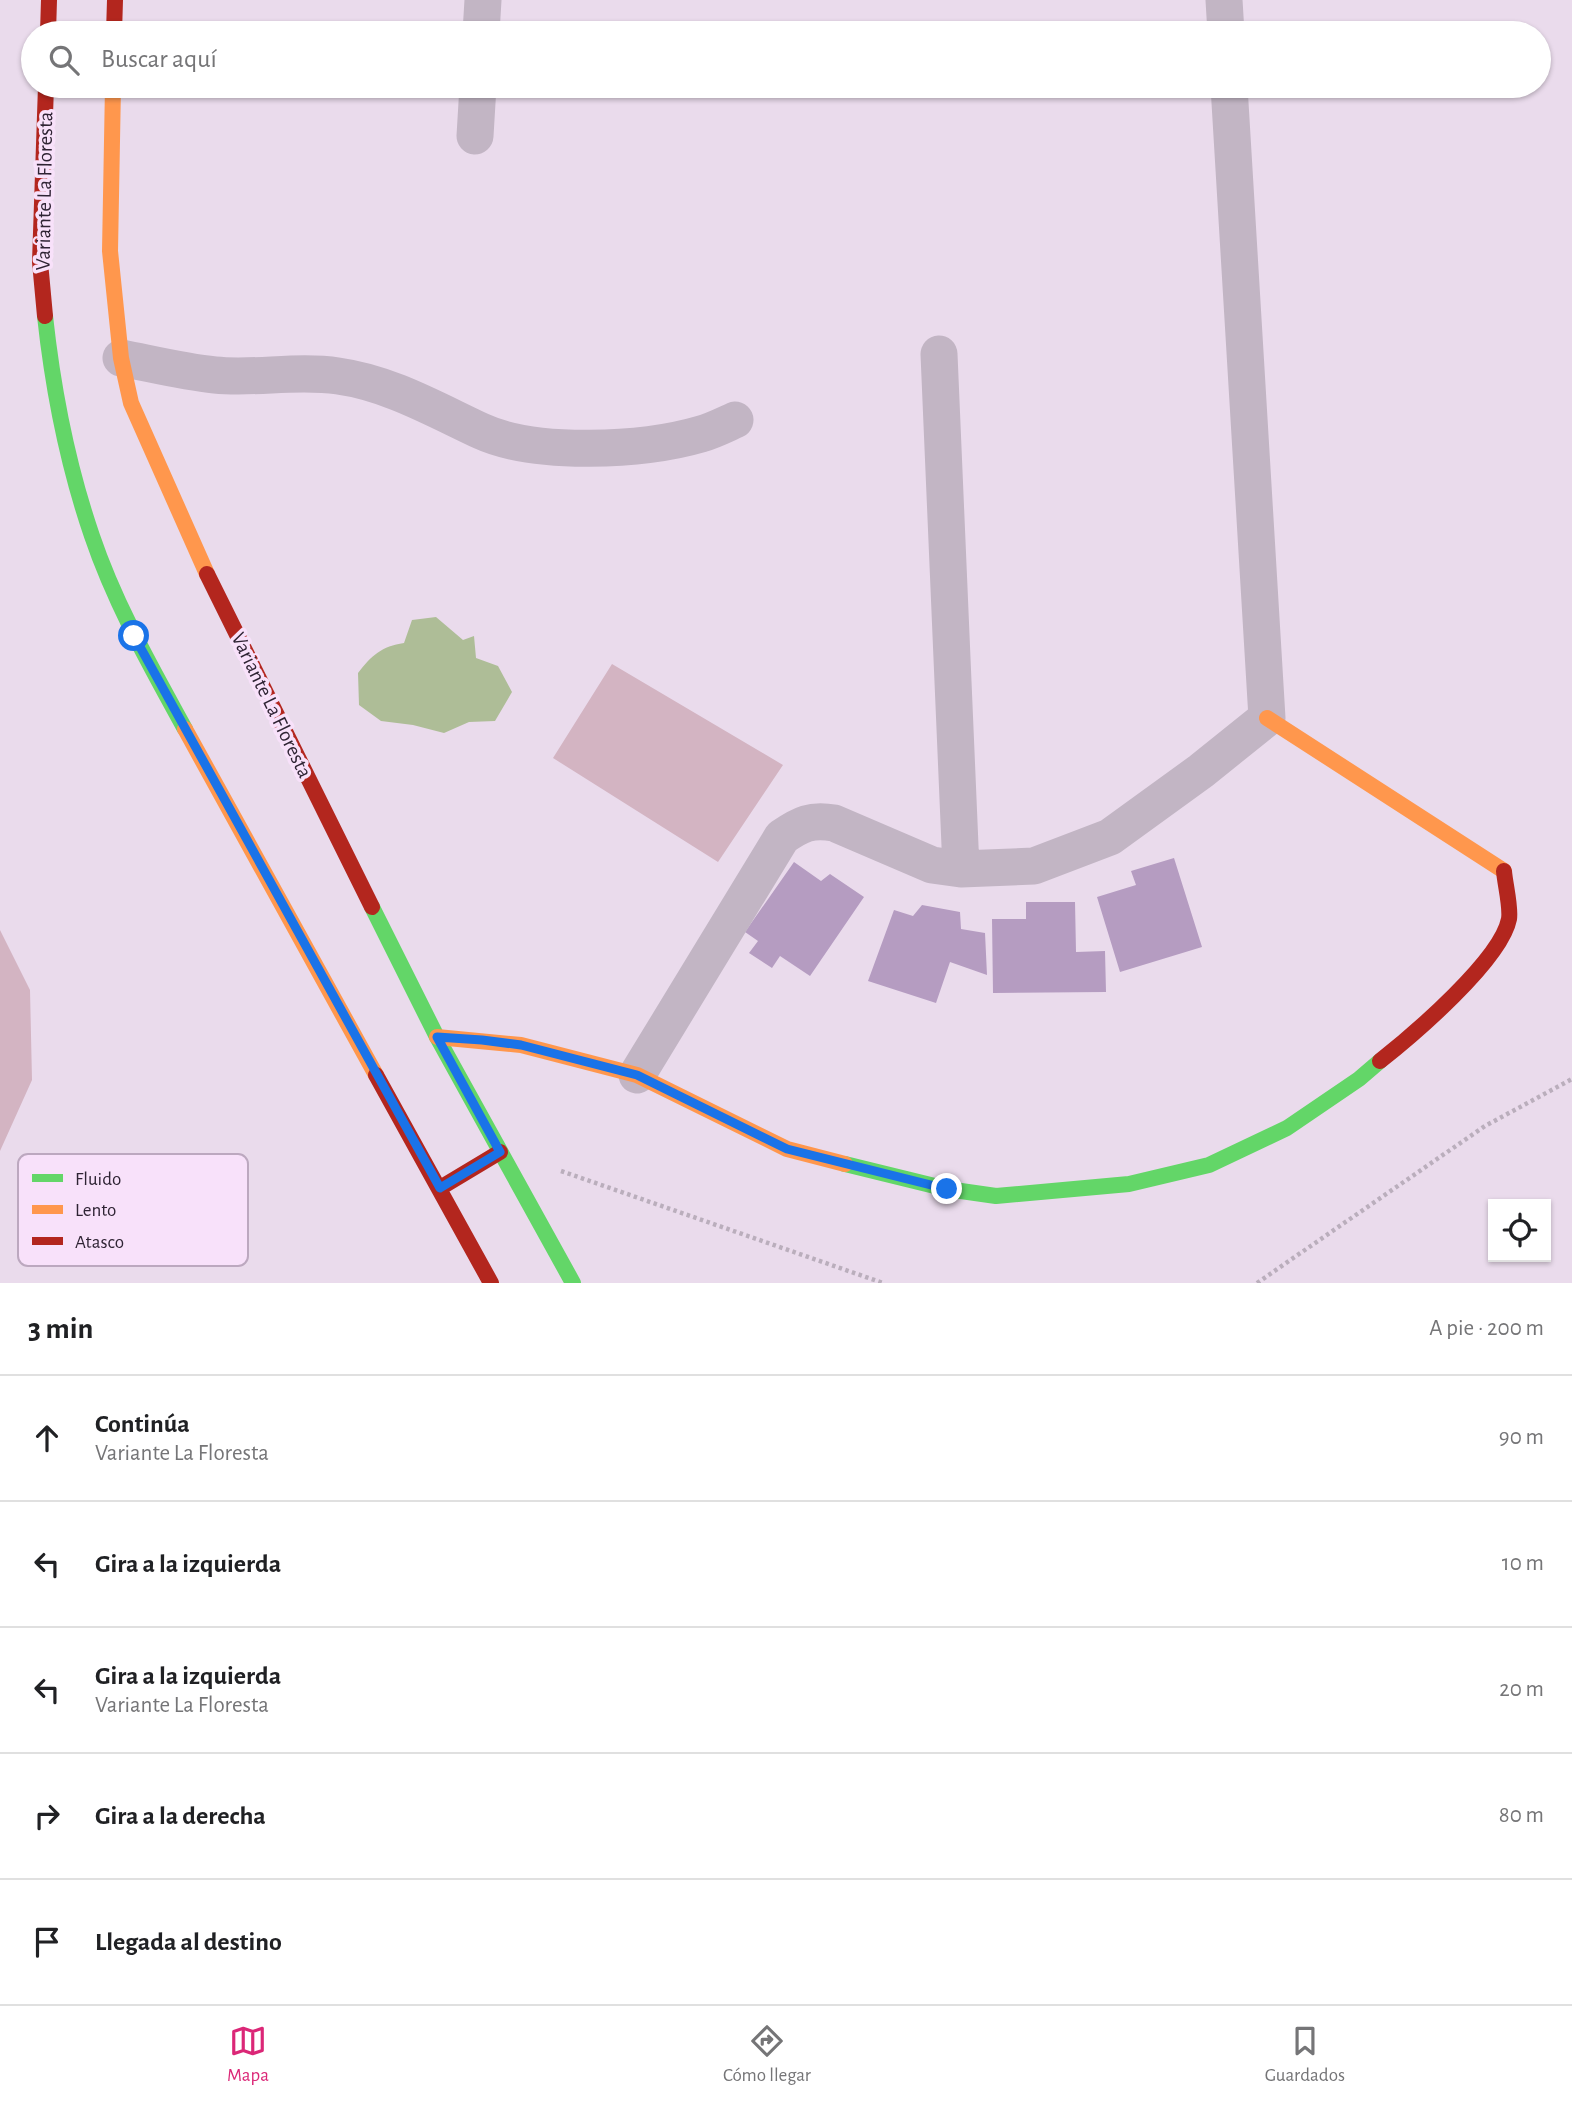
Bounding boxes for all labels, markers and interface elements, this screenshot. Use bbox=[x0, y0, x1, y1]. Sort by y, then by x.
search box bbox=[21, 21, 1551, 98]
icon: search bbox=[45, 41, 83, 79]
text: Buscar aquí bbox=[101, 46, 217, 72]
street label: Variante La Floresta bbox=[33, 111, 56, 271]
route start bbox=[118, 620, 149, 651]
street label: Variante La Floresta bbox=[227, 629, 316, 781]
legend bbox=[18, 1154, 248, 1266]
text: Fluido bbox=[75, 1170, 121, 1189]
route end bbox=[931, 1173, 962, 1204]
map controls bbox=[1488, 1199, 1551, 1262]
button: locate bbox=[1488, 1199, 1551, 1262]
text: Lento bbox=[75, 1201, 116, 1220]
text: Atasco bbox=[75, 1233, 124, 1252]
text: 3 min bbox=[28, 1314, 93, 1344]
text: A pie · 200 m bbox=[1429, 1317, 1544, 1340]
text: Continúa bbox=[95, 1411, 190, 1437]
icon: ahead bbox=[28, 1419, 66, 1457]
text: 90 m bbox=[1499, 1426, 1544, 1449]
text: Variante La Floresta bbox=[95, 1442, 269, 1465]
icon: left bbox=[28, 1545, 66, 1583]
text: Gira a la izquierda bbox=[95, 1551, 281, 1577]
text: 10 m bbox=[1502, 1552, 1544, 1575]
text: Gira a la izquierda bbox=[95, 1663, 281, 1689]
icon: left bbox=[28, 1671, 66, 1709]
text: 20 m bbox=[1499, 1678, 1544, 1701]
text: Variante La Floresta bbox=[95, 1694, 269, 1717]
icon: right bbox=[28, 1797, 66, 1835]
text: Gira a la derecha bbox=[95, 1803, 266, 1829]
text: 80 m bbox=[1499, 1804, 1544, 1827]
icon: arrive bbox=[28, 1923, 66, 1961]
text: Llegada al destino bbox=[95, 1929, 282, 1955]
tab: Mapa bbox=[227, 2022, 269, 2087]
tab: Cómo llegar bbox=[723, 2022, 811, 2087]
tab: Guardados bbox=[1265, 2022, 1345, 2087]

